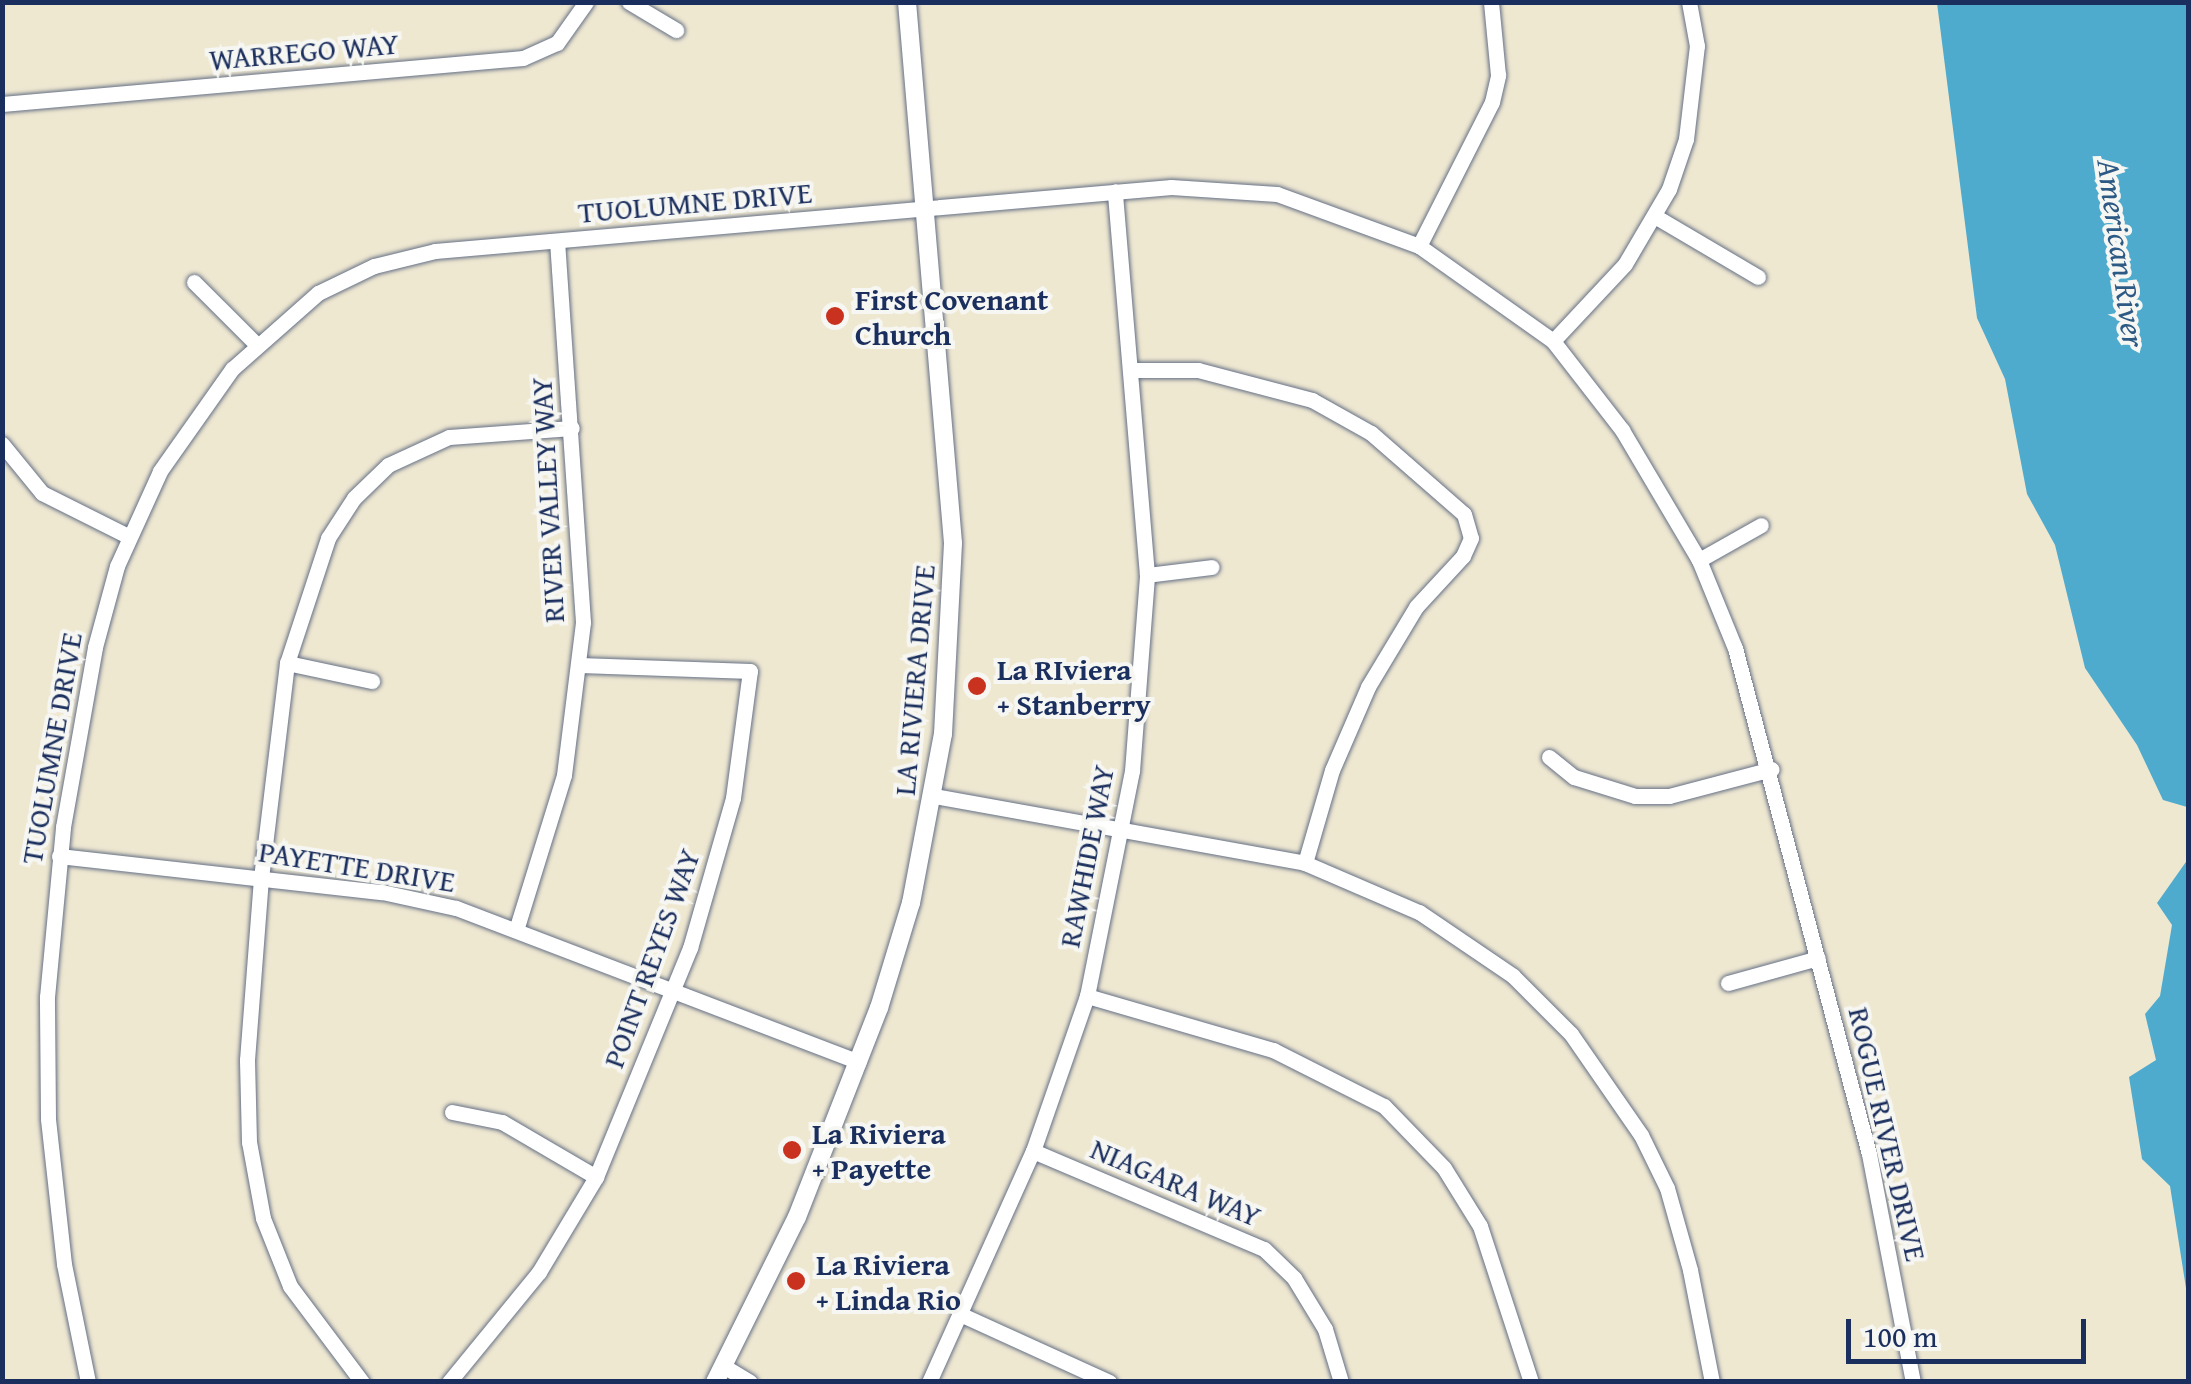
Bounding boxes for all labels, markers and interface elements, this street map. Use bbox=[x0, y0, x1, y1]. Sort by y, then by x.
street label: WARREGO WAY bbox=[208, 25, 400, 77]
water label: American River bbox=[2089, 157, 2153, 349]
street label: TUOLUMNE DRIVE bbox=[577, 174, 813, 230]
place label: First Covenant Church bbox=[855, 281, 1048, 352]
marker: First Covenant Church bbox=[824, 305, 846, 327]
street label: RIVER VALLEY WAY bbox=[523, 376, 571, 624]
street label: LA RIVIERA DRIVE bbox=[886, 563, 942, 797]
street label: TUOLUMNE DRIVE bbox=[13, 629, 89, 867]
place label: La RIviera + Stanberry bbox=[997, 651, 1151, 722]
marker: La RIviera + Stanberry bbox=[966, 675, 988, 697]
street label: RAWHIDE WAY bbox=[1051, 762, 1121, 950]
street label: PAYETTE DRIVE bbox=[256, 833, 458, 899]
street label: POINT REYES WAY bbox=[595, 844, 707, 1072]
street label: ROGUE RIVER DRIVE bbox=[1841, 1004, 1935, 1264]
place label: La Riviera + Payette bbox=[812, 1115, 946, 1186]
street label: NIAGARA WAY bbox=[1086, 1130, 1266, 1234]
marker: La Riviera + Payette bbox=[781, 1139, 803, 1161]
place label: La Riviera + Linda Rio bbox=[816, 1246, 961, 1316]
marker: La Riviera + Linda Rio bbox=[785, 1270, 807, 1292]
scale bar bbox=[1851, 1299, 2091, 1361]
text: 100 m bbox=[1863, 1314, 1937, 1358]

